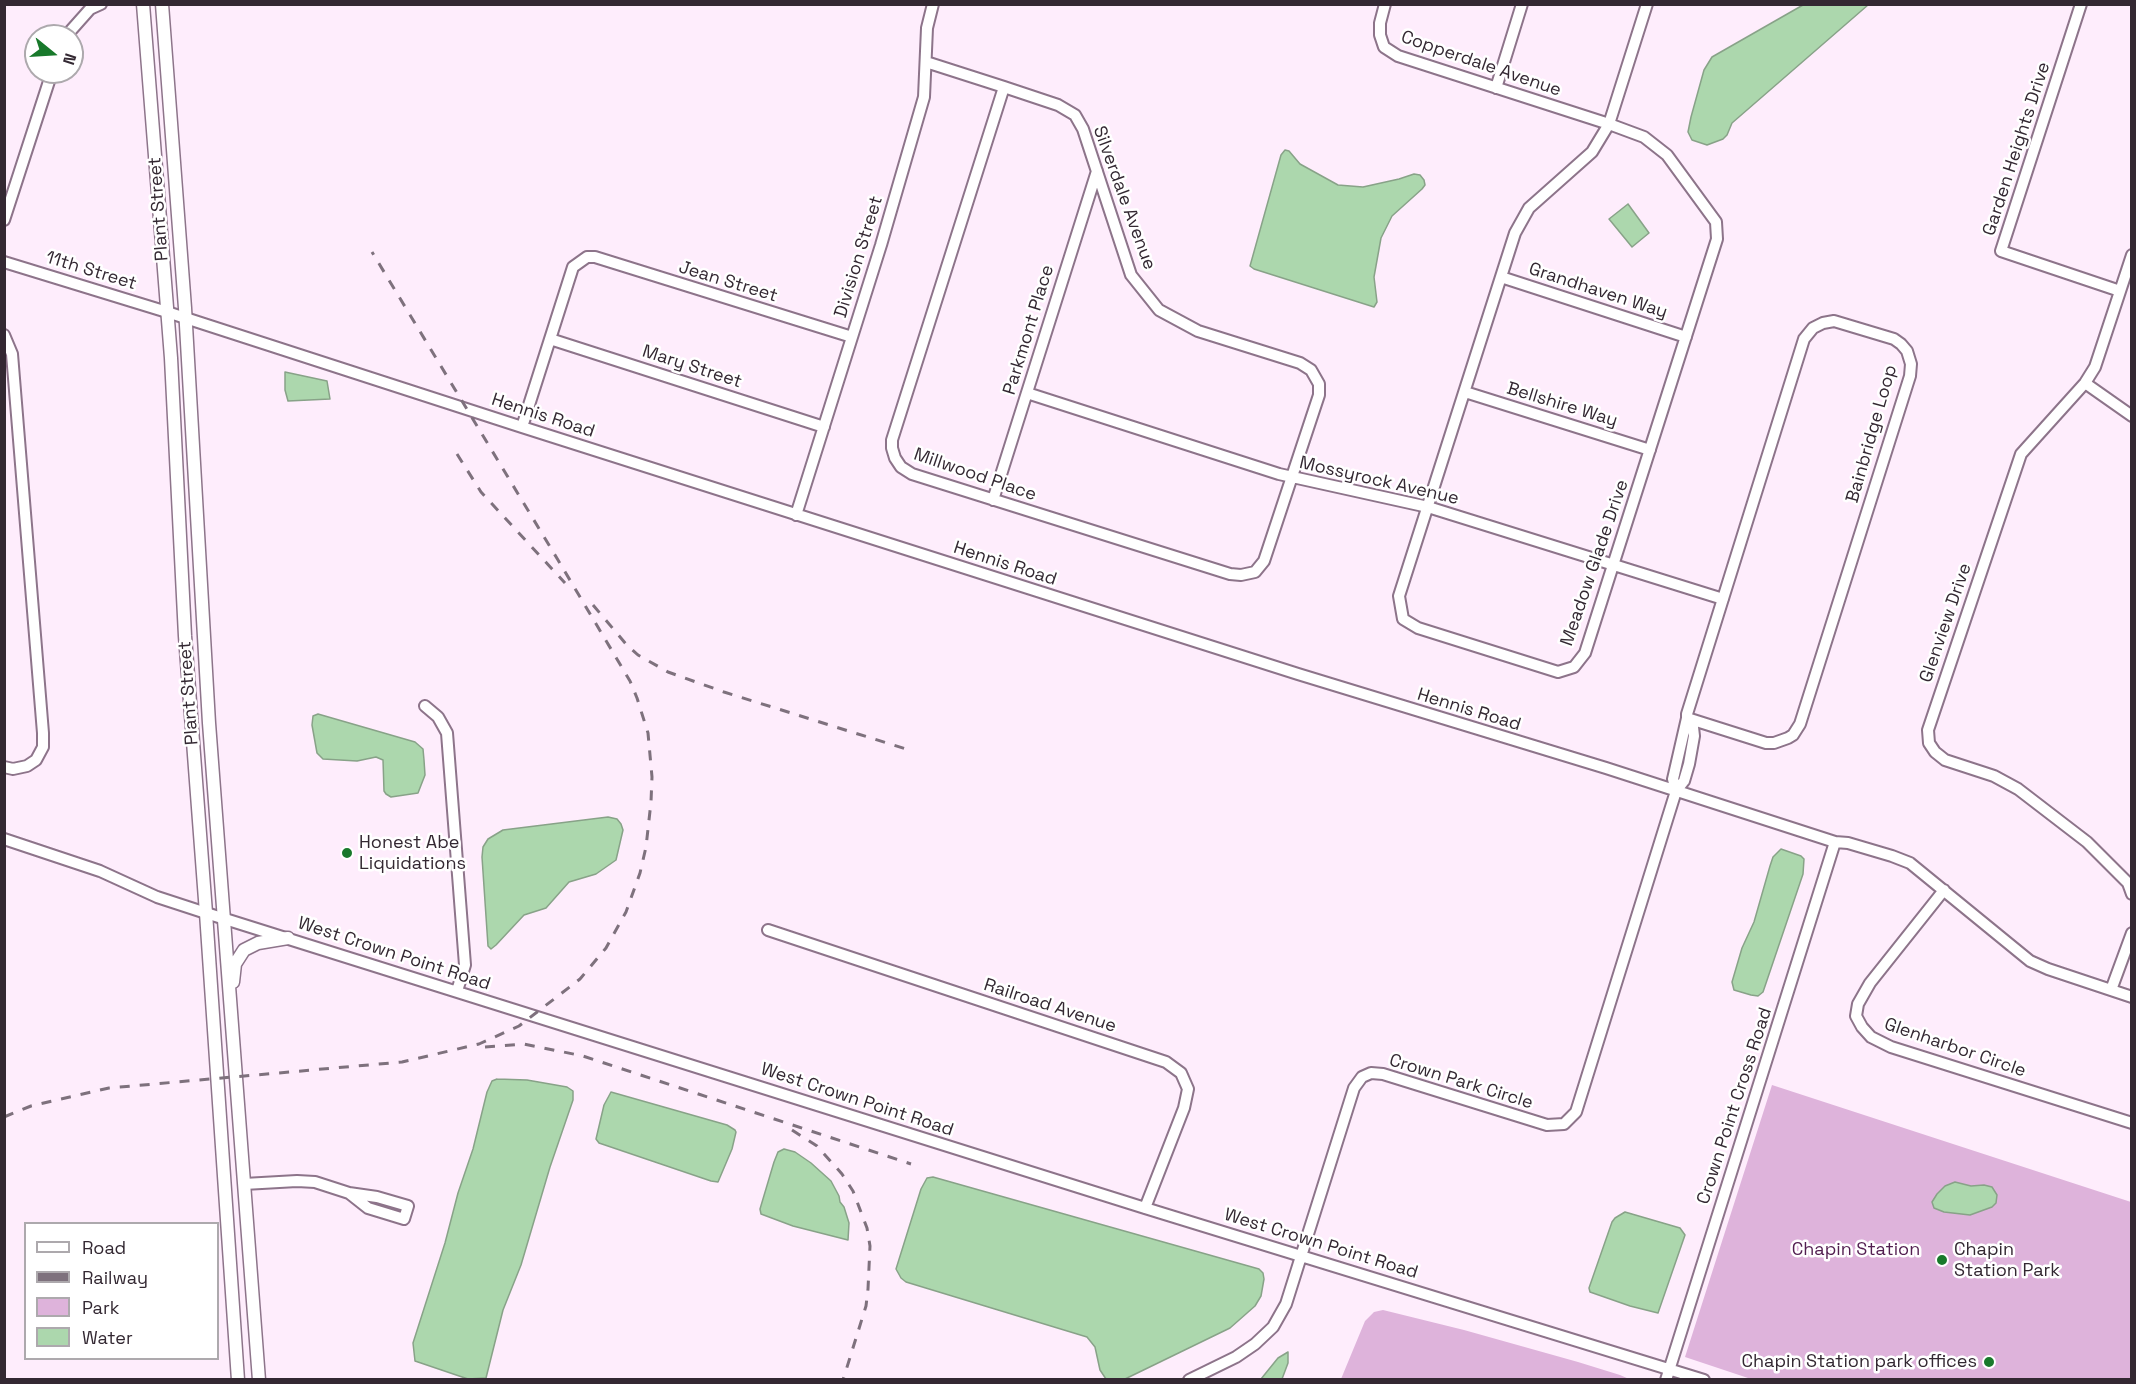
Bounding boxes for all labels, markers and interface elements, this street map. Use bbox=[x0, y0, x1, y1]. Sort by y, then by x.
north arrow bbox=[24, 24, 84, 84]
street label: Copperdale Avenue bbox=[1398, 26, 1564, 102]
text: N bbox=[58, 51, 81, 67]
street label: Garden Heights Drive bbox=[1979, 59, 2055, 239]
street label: Silverdale Avenue bbox=[1088, 123, 1160, 273]
street label: Plant Street bbox=[145, 156, 173, 262]
street label: Division Street bbox=[830, 194, 888, 320]
street label: 11th Street bbox=[43, 247, 139, 295]
street label: Jean Street bbox=[676, 257, 780, 307]
street label: Grandhaven Way bbox=[1526, 258, 1670, 324]
street label: Parkmont Place bbox=[999, 263, 1059, 397]
street label: Mary Street bbox=[640, 341, 744, 393]
street label: Bainbridge Loop bbox=[1842, 363, 1902, 505]
street label: Bellshire Way bbox=[1504, 378, 1620, 432]
street label: Hennis Road bbox=[489, 389, 597, 443]
street label: Millwood Place bbox=[911, 444, 1039, 506]
street label: Mossyrock Avenue bbox=[1297, 452, 1461, 510]
street label: Meadow Glade Drive bbox=[1556, 477, 1634, 649]
street label: Hennis Road bbox=[951, 537, 1059, 591]
street label: Glenview Drive bbox=[1916, 561, 1976, 685]
street label: Plant Street bbox=[175, 640, 203, 746]
street label: Hennis Road bbox=[1415, 684, 1523, 736]
place label: Honest Abe Liquidations bbox=[359, 832, 466, 874]
marker: Honest Abe Liquidations bbox=[340, 846, 354, 860]
street label: West Crown Point Road bbox=[295, 913, 493, 995]
street label: Railroad Avenue bbox=[981, 974, 1119, 1038]
street label: Crown Point Cross Road bbox=[1693, 1005, 1777, 1207]
street label: Glenharbor Circle bbox=[1881, 1014, 2029, 1082]
street label: Crown Park Circle bbox=[1386, 1050, 1536, 1114]
street label: West Crown Point Road bbox=[758, 1059, 956, 1141]
street label: West Crown Point Road bbox=[1222, 1204, 1420, 1284]
legend bbox=[24, 1222, 219, 1360]
text: Road bbox=[82, 1236, 126, 1259]
park label: Chapin Station bbox=[1792, 1239, 1920, 1261]
place label: Chapin Station Park bbox=[1954, 1239, 2060, 1282]
marker: Chapin Station Park bbox=[1935, 1253, 1949, 1267]
text: Railway bbox=[82, 1266, 148, 1289]
text: Park bbox=[82, 1296, 119, 1319]
text: Water bbox=[82, 1326, 133, 1349]
place label: Chapin Station park offices bbox=[1741, 1351, 1977, 1373]
marker: Chapin Station park offices bbox=[1982, 1355, 1996, 1369]

